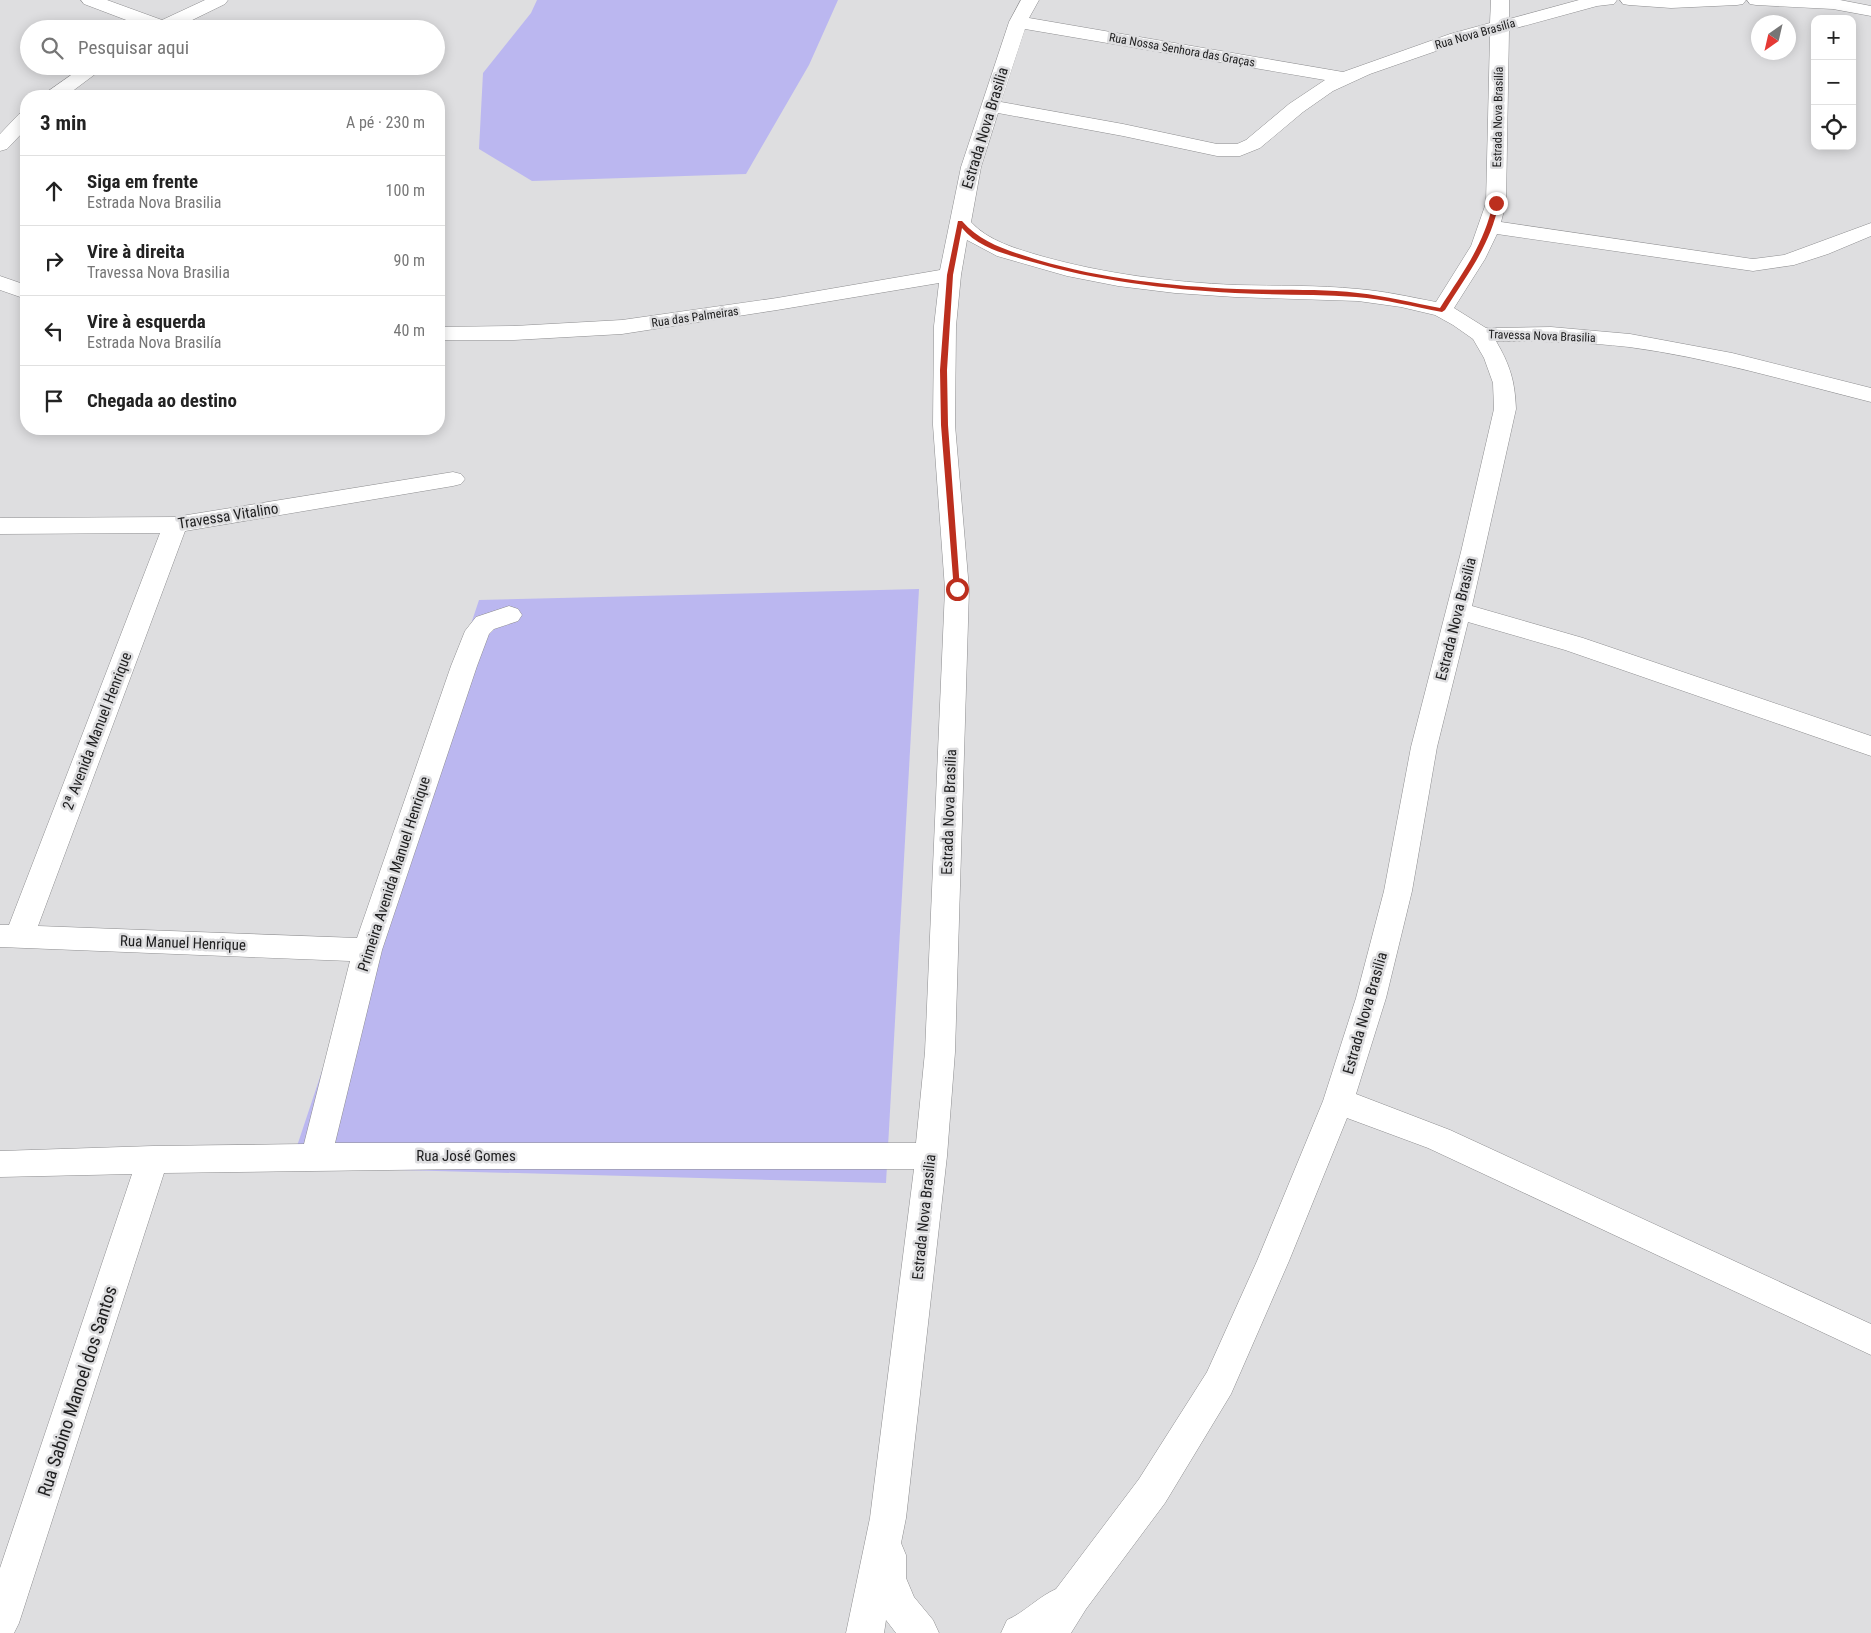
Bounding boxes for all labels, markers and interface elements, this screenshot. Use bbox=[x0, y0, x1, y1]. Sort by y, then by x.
north arrow bbox=[1751, 15, 1796, 60]
map controls bbox=[1811, 15, 1856, 150]
button: + bbox=[1811, 15, 1856, 60]
street label: Rua Nova Brasilía bbox=[1433, 16, 1517, 52]
search box bbox=[20, 20, 445, 75]
street label: Rua Nossa Senhora das Graças bbox=[1108, 30, 1256, 70]
icon: search bbox=[38, 34, 66, 62]
text: Pesquisar aqui bbox=[78, 36, 189, 59]
button: − bbox=[1811, 60, 1856, 105]
street label: Estrada Nova Brasilia bbox=[958, 65, 1012, 191]
street label: Estrada Nova Brasilía bbox=[1490, 66, 1506, 168]
button: locate bbox=[1811, 105, 1856, 150]
text: 3 min bbox=[40, 111, 87, 135]
text: A pé · 230 m bbox=[346, 113, 425, 132]
text: Siga em frente bbox=[87, 170, 198, 193]
icon: ahead bbox=[40, 177, 68, 205]
text: 100 m bbox=[386, 181, 425, 200]
route end bbox=[1485, 192, 1508, 215]
text: Estrada Nova Brasilia bbox=[87, 193, 221, 212]
text: Vire à direita bbox=[87, 240, 185, 263]
icon: right bbox=[40, 247, 68, 275]
text: 90 m bbox=[393, 251, 425, 270]
text: Travessa Nova Brasilia bbox=[87, 263, 230, 282]
street label: Rua das Palmeiras bbox=[651, 304, 739, 330]
text: Vire à esquerda bbox=[87, 310, 206, 333]
icon: left bbox=[40, 317, 68, 345]
text: 40 m bbox=[393, 321, 425, 340]
street label: Travessa Nova Brasilia bbox=[1488, 327, 1596, 345]
text: Estrada Nova Brasilía bbox=[87, 333, 221, 352]
icon: arrive bbox=[40, 387, 68, 415]
text: Chegada ao destino bbox=[87, 389, 237, 412]
street label: Travessa Vitalino bbox=[176, 499, 280, 533]
street label: Estrada Nova Brasilia bbox=[1432, 556, 1480, 682]
route start bbox=[946, 578, 969, 601]
street label: 2ª Avenida Manuel Henrique bbox=[59, 650, 135, 812]
street label: Estrada Nova Brasilia bbox=[938, 749, 960, 875]
street label: Primeira Avenida Manuel Henrique bbox=[354, 774, 434, 974]
street label: Rua Manuel Henrique bbox=[120, 932, 246, 954]
street label: Estrada Nova Brasilia bbox=[1339, 950, 1391, 1076]
street label: Rua José Gomes bbox=[416, 1147, 516, 1165]
street label: Estrada Nova Brasilia bbox=[908, 1153, 940, 1281]
street label: Rua Sabino Manoel dos Santos bbox=[33, 1283, 121, 1499]

